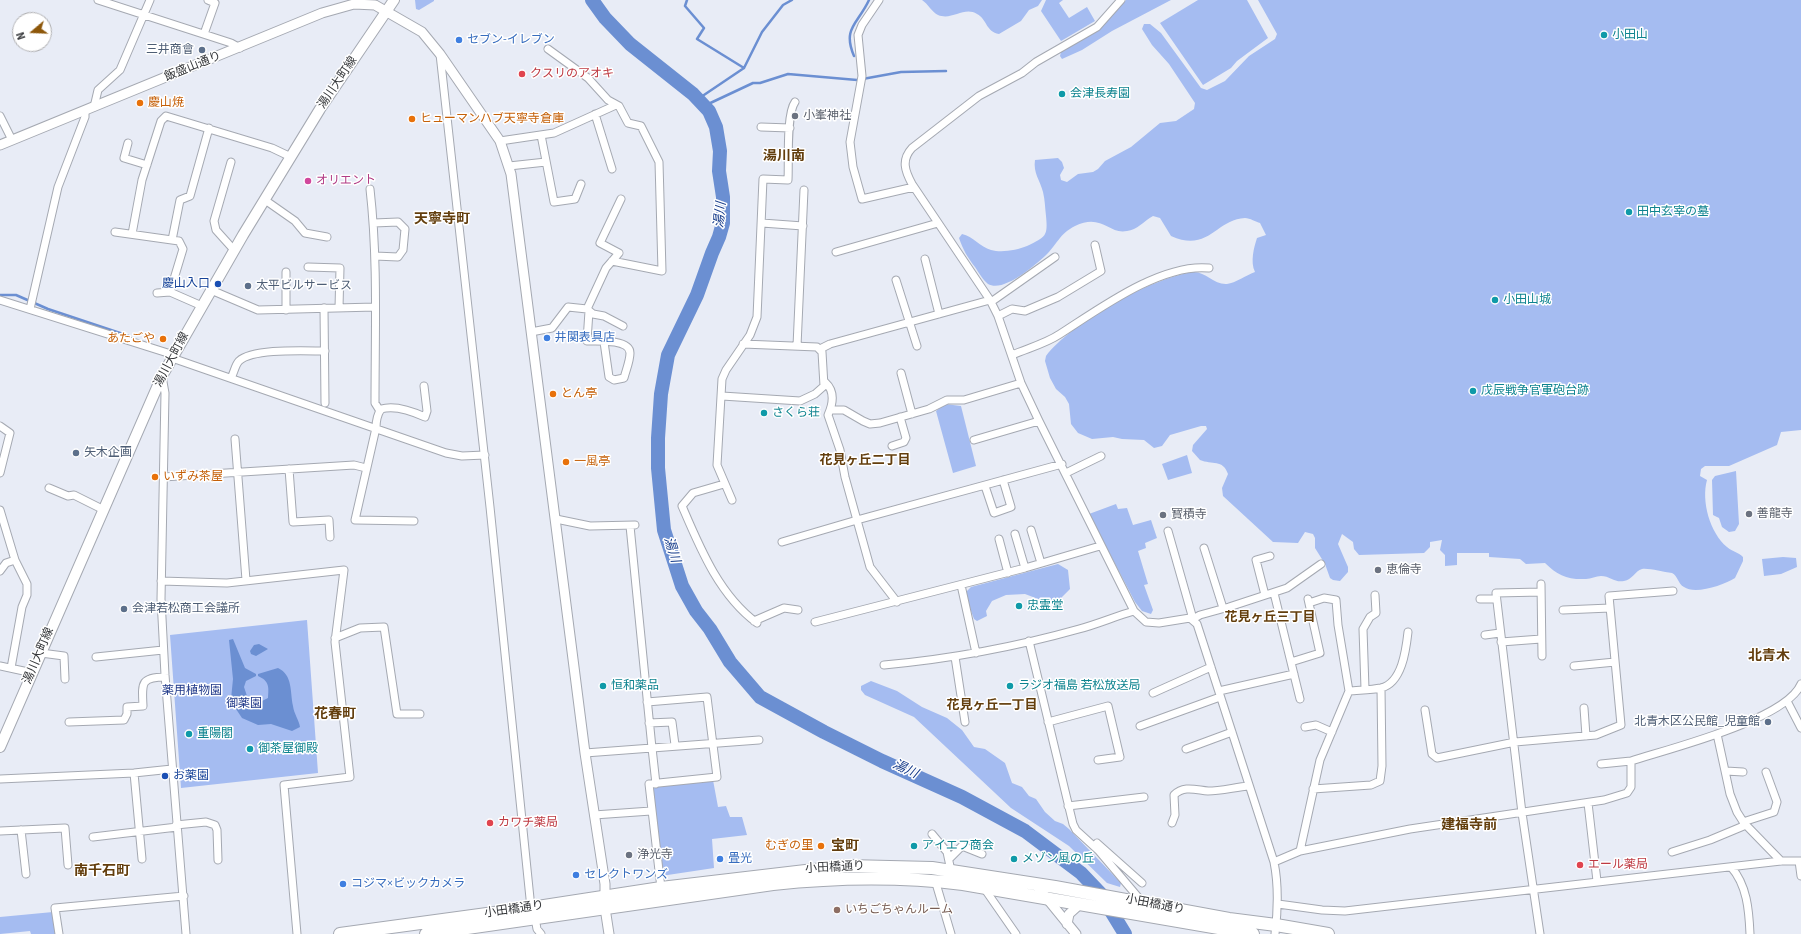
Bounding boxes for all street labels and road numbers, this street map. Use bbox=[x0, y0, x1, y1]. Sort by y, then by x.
street label: 飯盛山通り bbox=[162, 49, 224, 85]
street label: 湯川大町線 bbox=[315, 54, 361, 112]
street label: 湯川大町線 bbox=[152, 330, 192, 390]
street label: 湯川大町線 bbox=[21, 626, 57, 686]
street label: 小田橋通り bbox=[805, 859, 865, 877]
street label: 小田橋通り bbox=[1124, 892, 1186, 918]
street label: 小田橋通り bbox=[483, 899, 545, 921]

